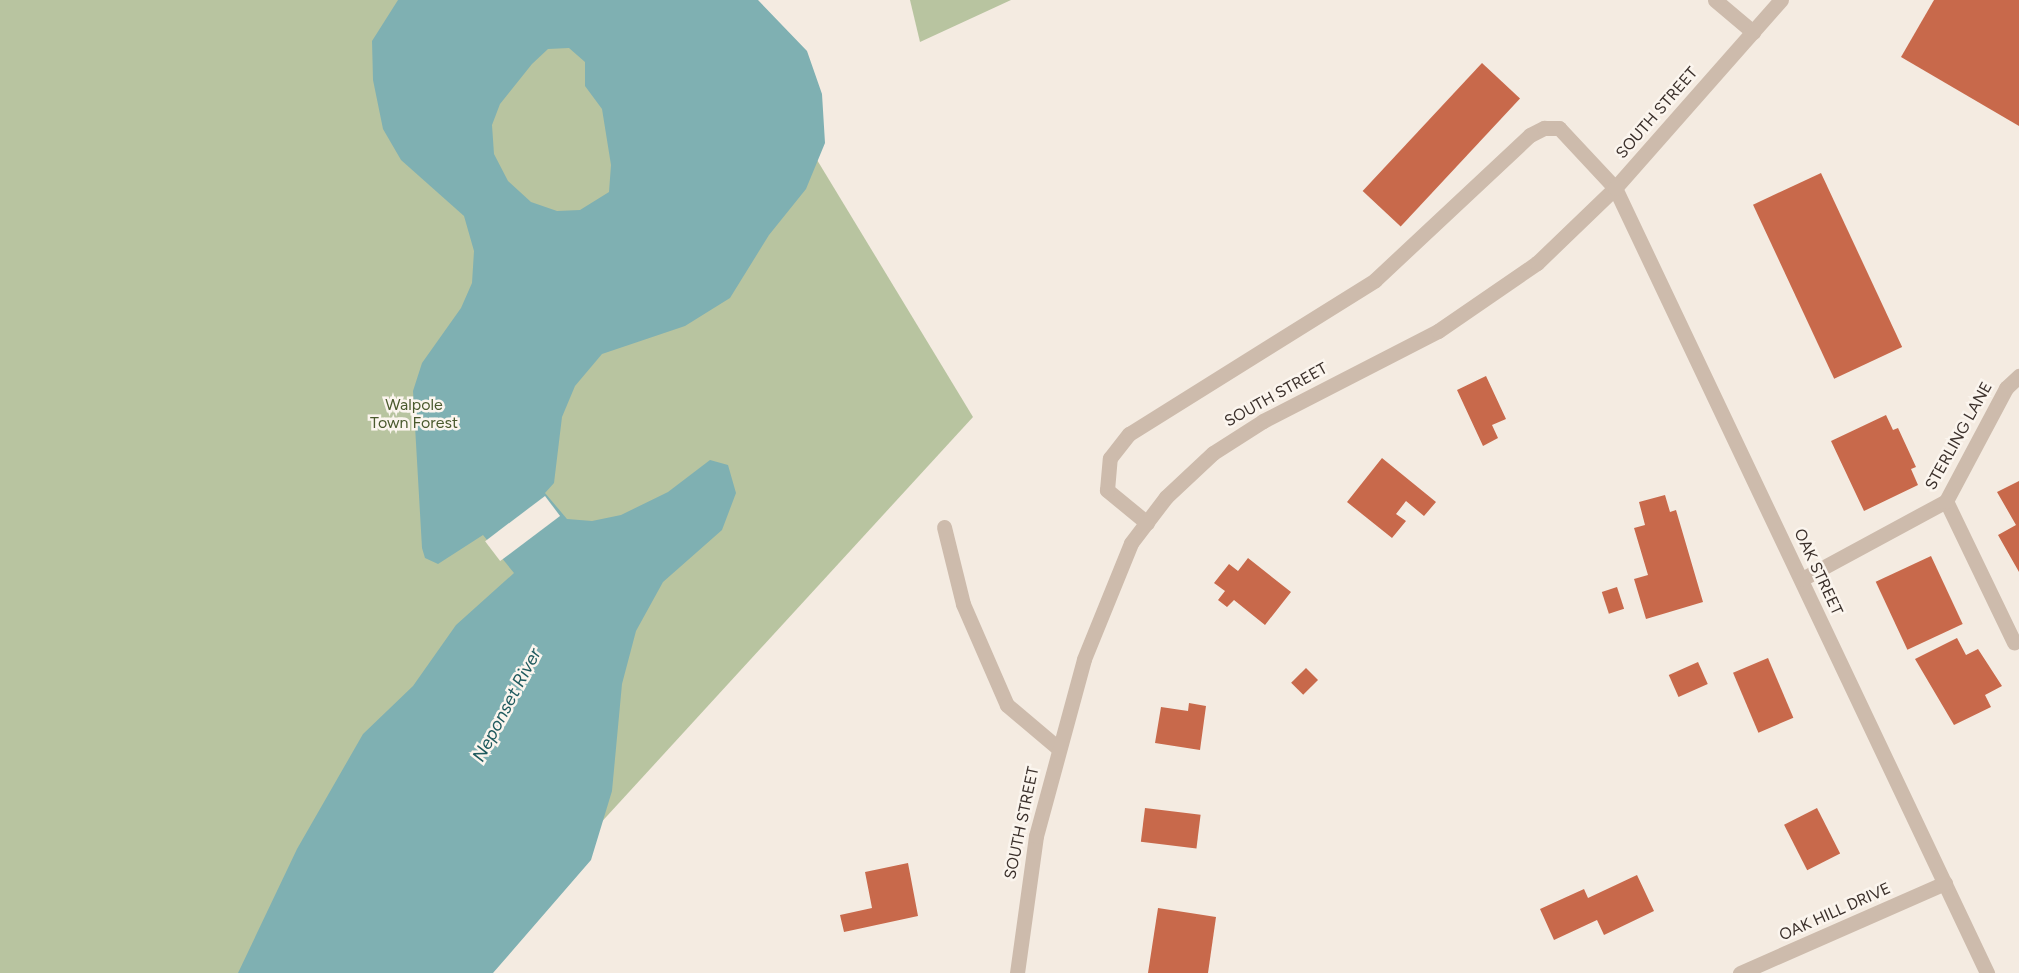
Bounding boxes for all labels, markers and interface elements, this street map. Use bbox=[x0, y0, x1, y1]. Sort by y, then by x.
street label: SOUTH STREET bbox=[1612, 63, 1702, 163]
street label: SOUTH STREET bbox=[1221, 359, 1331, 431]
street label: STERLING LANE bbox=[1921, 379, 1997, 493]
park label: Walpole Town Forest bbox=[370, 395, 458, 433]
street label: OAK STREET bbox=[1790, 526, 1846, 618]
water label: Neponset River bbox=[468, 645, 546, 765]
street label: SOUTH STREET bbox=[1001, 765, 1043, 881]
street label: OAK HILL DRIVE bbox=[1776, 879, 1894, 945]

